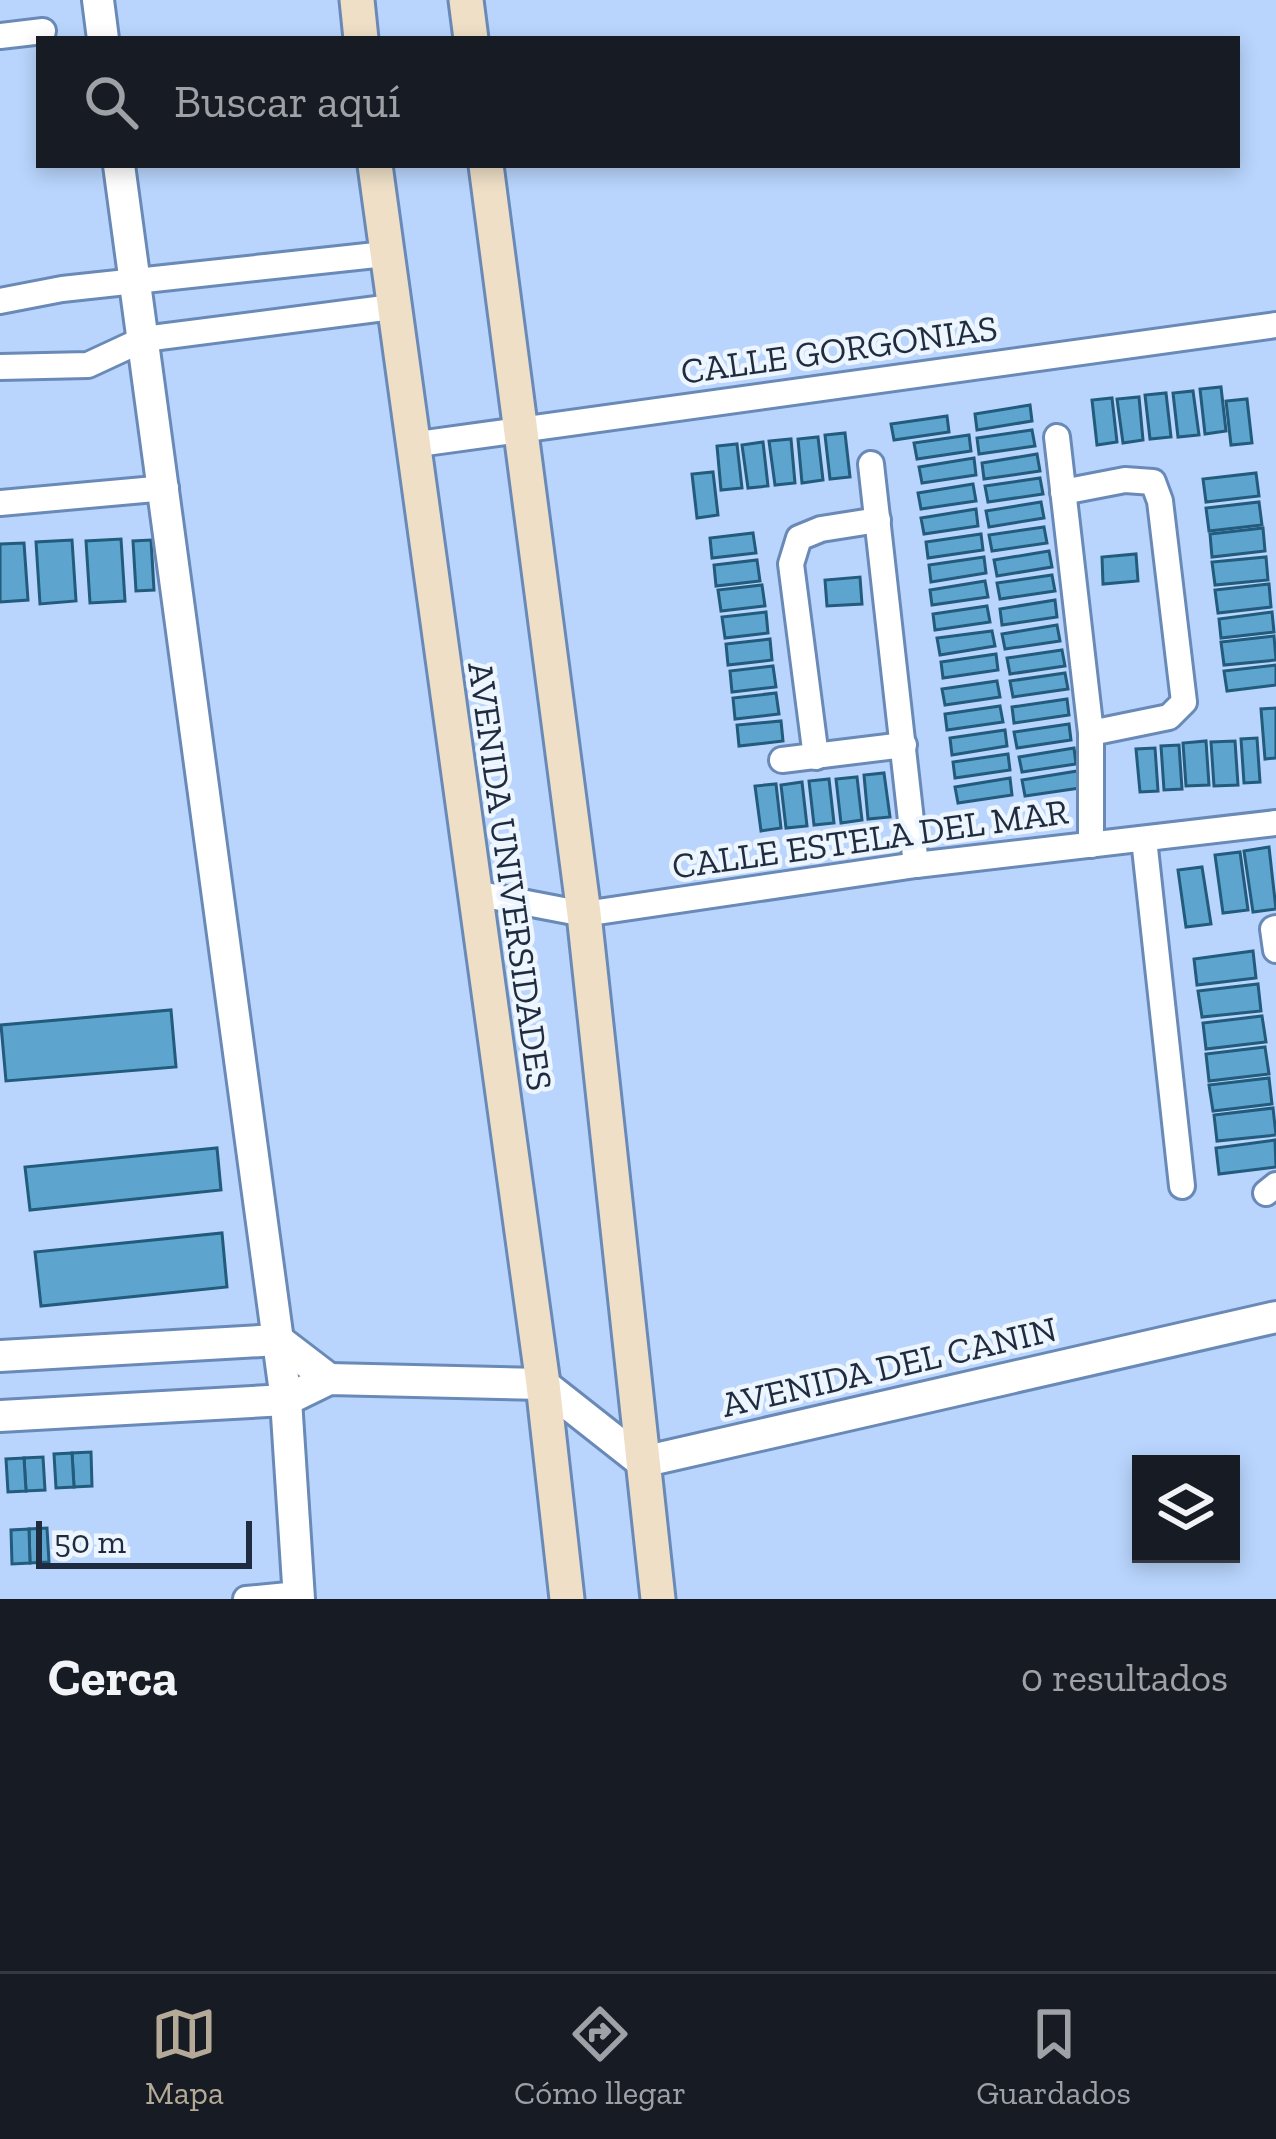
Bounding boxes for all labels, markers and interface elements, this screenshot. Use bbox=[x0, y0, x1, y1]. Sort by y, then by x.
search box bbox=[36, 36, 1240, 168]
icon: search bbox=[78, 69, 144, 135]
text: Buscar aquí bbox=[174, 75, 401, 129]
street label: CALLE GORGONIAS bbox=[678, 306, 1000, 393]
street label: AVENIDA UNIVERSIDADES bbox=[459, 659, 562, 1093]
street label: CALLE ESTELA DEL MAR bbox=[669, 789, 1071, 888]
street label: AVENIDA DEL CANIN bbox=[717, 1307, 1061, 1426]
map controls bbox=[1132, 1455, 1240, 1563]
button: layers bbox=[1132, 1455, 1240, 1563]
scale bar bbox=[36, 1515, 252, 1568]
text: 50 m bbox=[54, 1522, 126, 1561]
text: Cerca bbox=[48, 1647, 178, 1708]
text: 0 resultados bbox=[1021, 1654, 1228, 1701]
tab: Mapa bbox=[145, 2001, 224, 2112]
tab: Cómo llegar bbox=[514, 2001, 686, 2112]
tab: Guardados bbox=[976, 2001, 1131, 2112]

